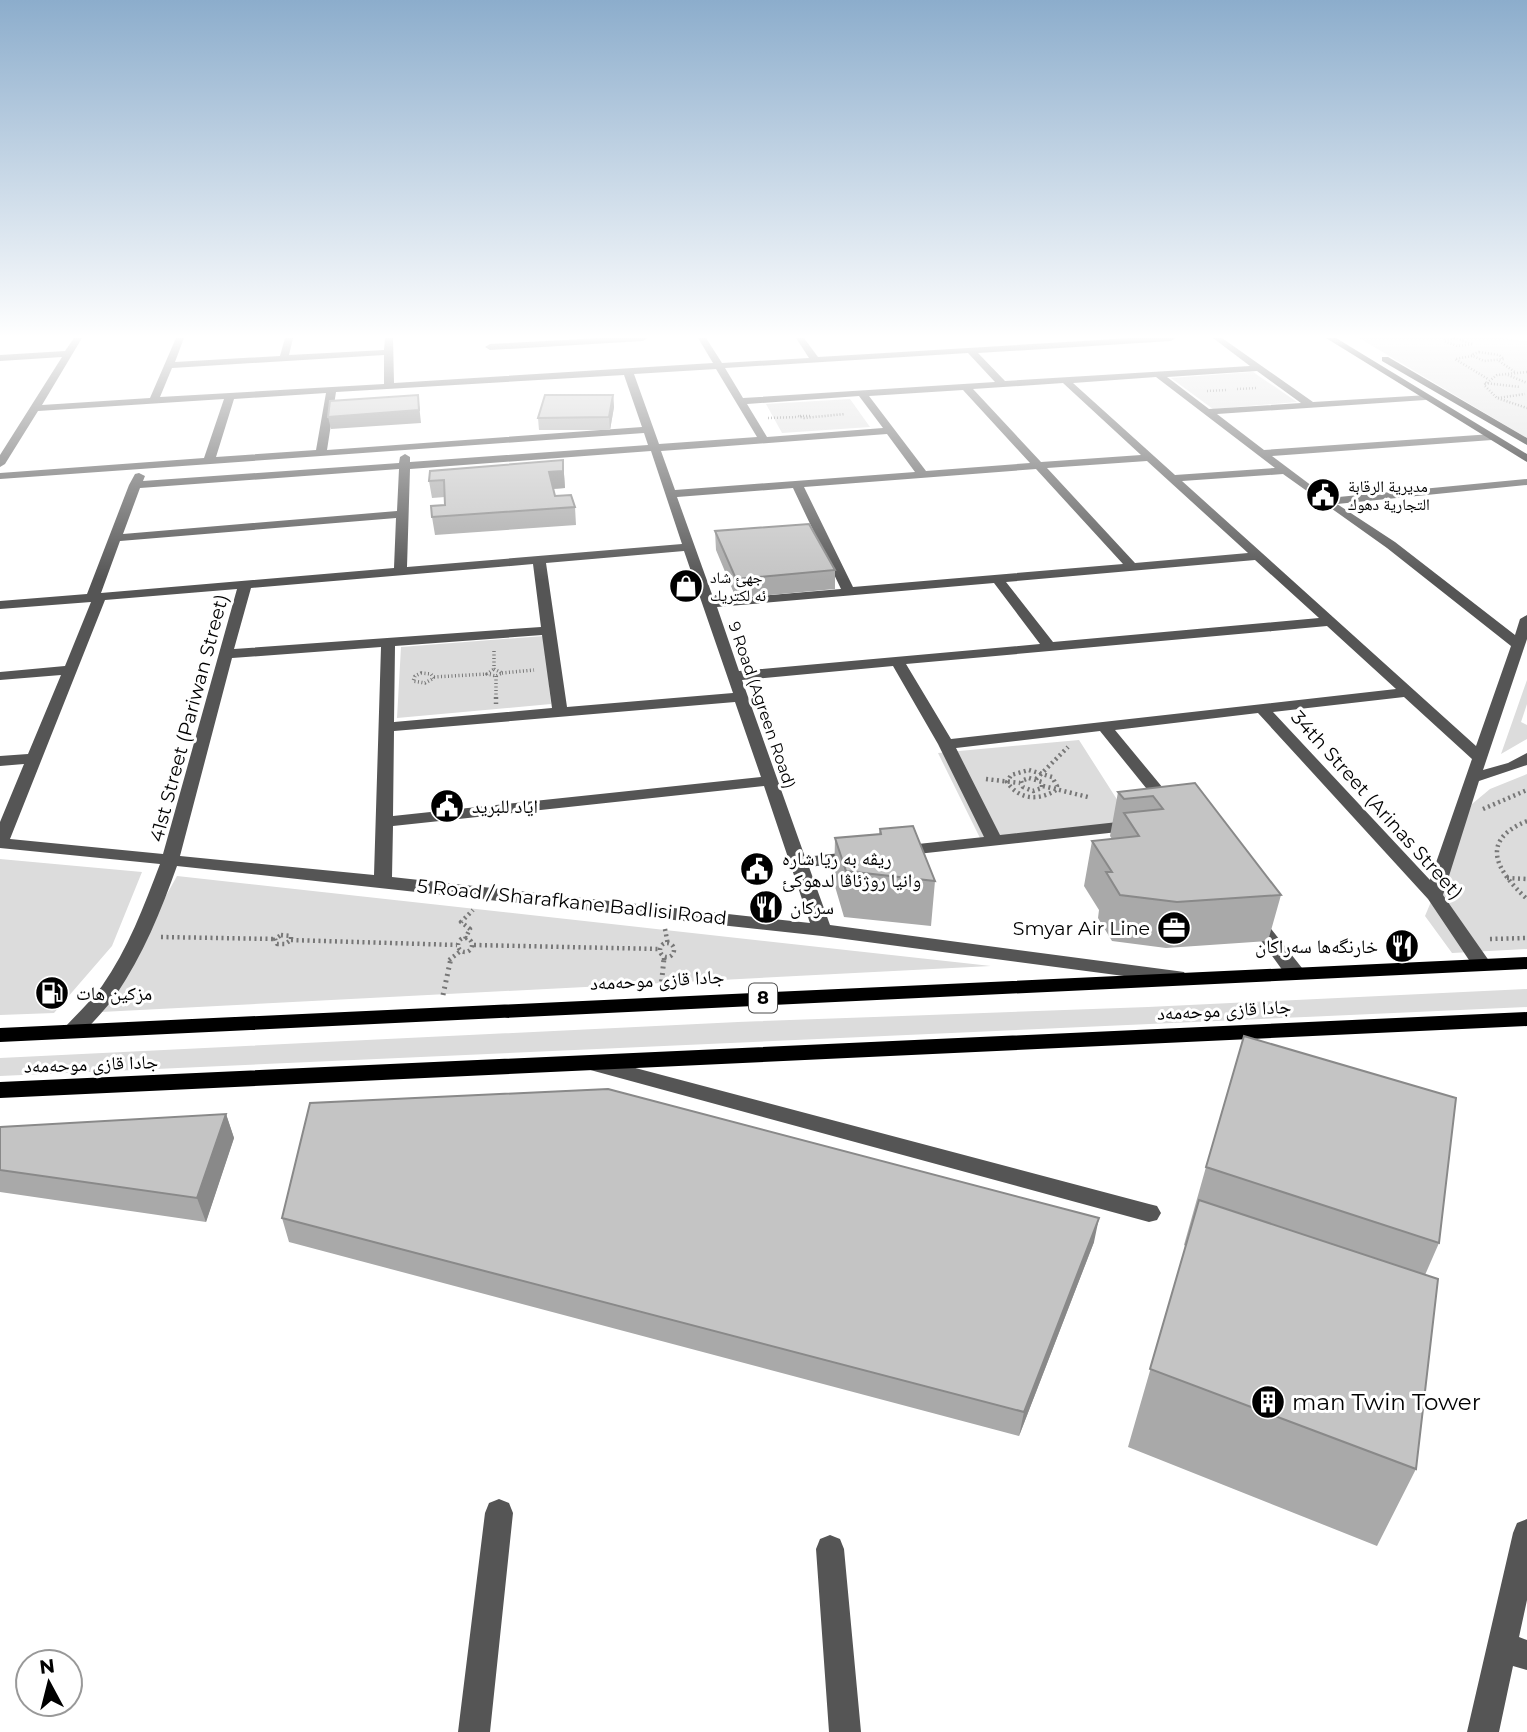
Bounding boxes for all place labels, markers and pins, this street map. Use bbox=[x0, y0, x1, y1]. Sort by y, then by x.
public building icon: مديرية الرقابة التجارية دهوك bbox=[1304, 476, 1342, 514]
place label: مديرية الرقابة التجارية دهوك bbox=[1348, 477, 1430, 514]
shop icon: جهئ شاد ئه لكتريك bbox=[667, 567, 705, 605]
place label: جهئ شاد ئه لكتريك bbox=[710, 568, 766, 605]
public building icon: اياد للبريد bbox=[428, 787, 466, 825]
place label: اياد للبريد bbox=[472, 795, 538, 818]
place label: ريڤه به ريا شاره وانيا روژئاڤا لدهوكئ bbox=[782, 847, 921, 892]
public building icon: ريڤه به ريا شاره وانيا روژئاڤا لدهوكئ bbox=[738, 850, 776, 888]
restaurant icon: سركان bbox=[747, 888, 785, 926]
place label: سركان bbox=[790, 896, 834, 919]
office icon: Smyar Air Line bbox=[1155, 909, 1193, 947]
place label: Smyar Air Line bbox=[1013, 917, 1150, 940]
restaurant icon: خارنگەها سەراکان bbox=[1383, 927, 1421, 965]
place label: خارنگەها سەراکان bbox=[1255, 935, 1378, 958]
fuel station icon: مزكين هات bbox=[33, 974, 71, 1012]
place label: مزكين هات bbox=[76, 982, 152, 1005]
building icon: man Twin Tower bbox=[1249, 1383, 1287, 1421]
place label: man Twin Tower bbox=[1292, 1388, 1481, 1416]

